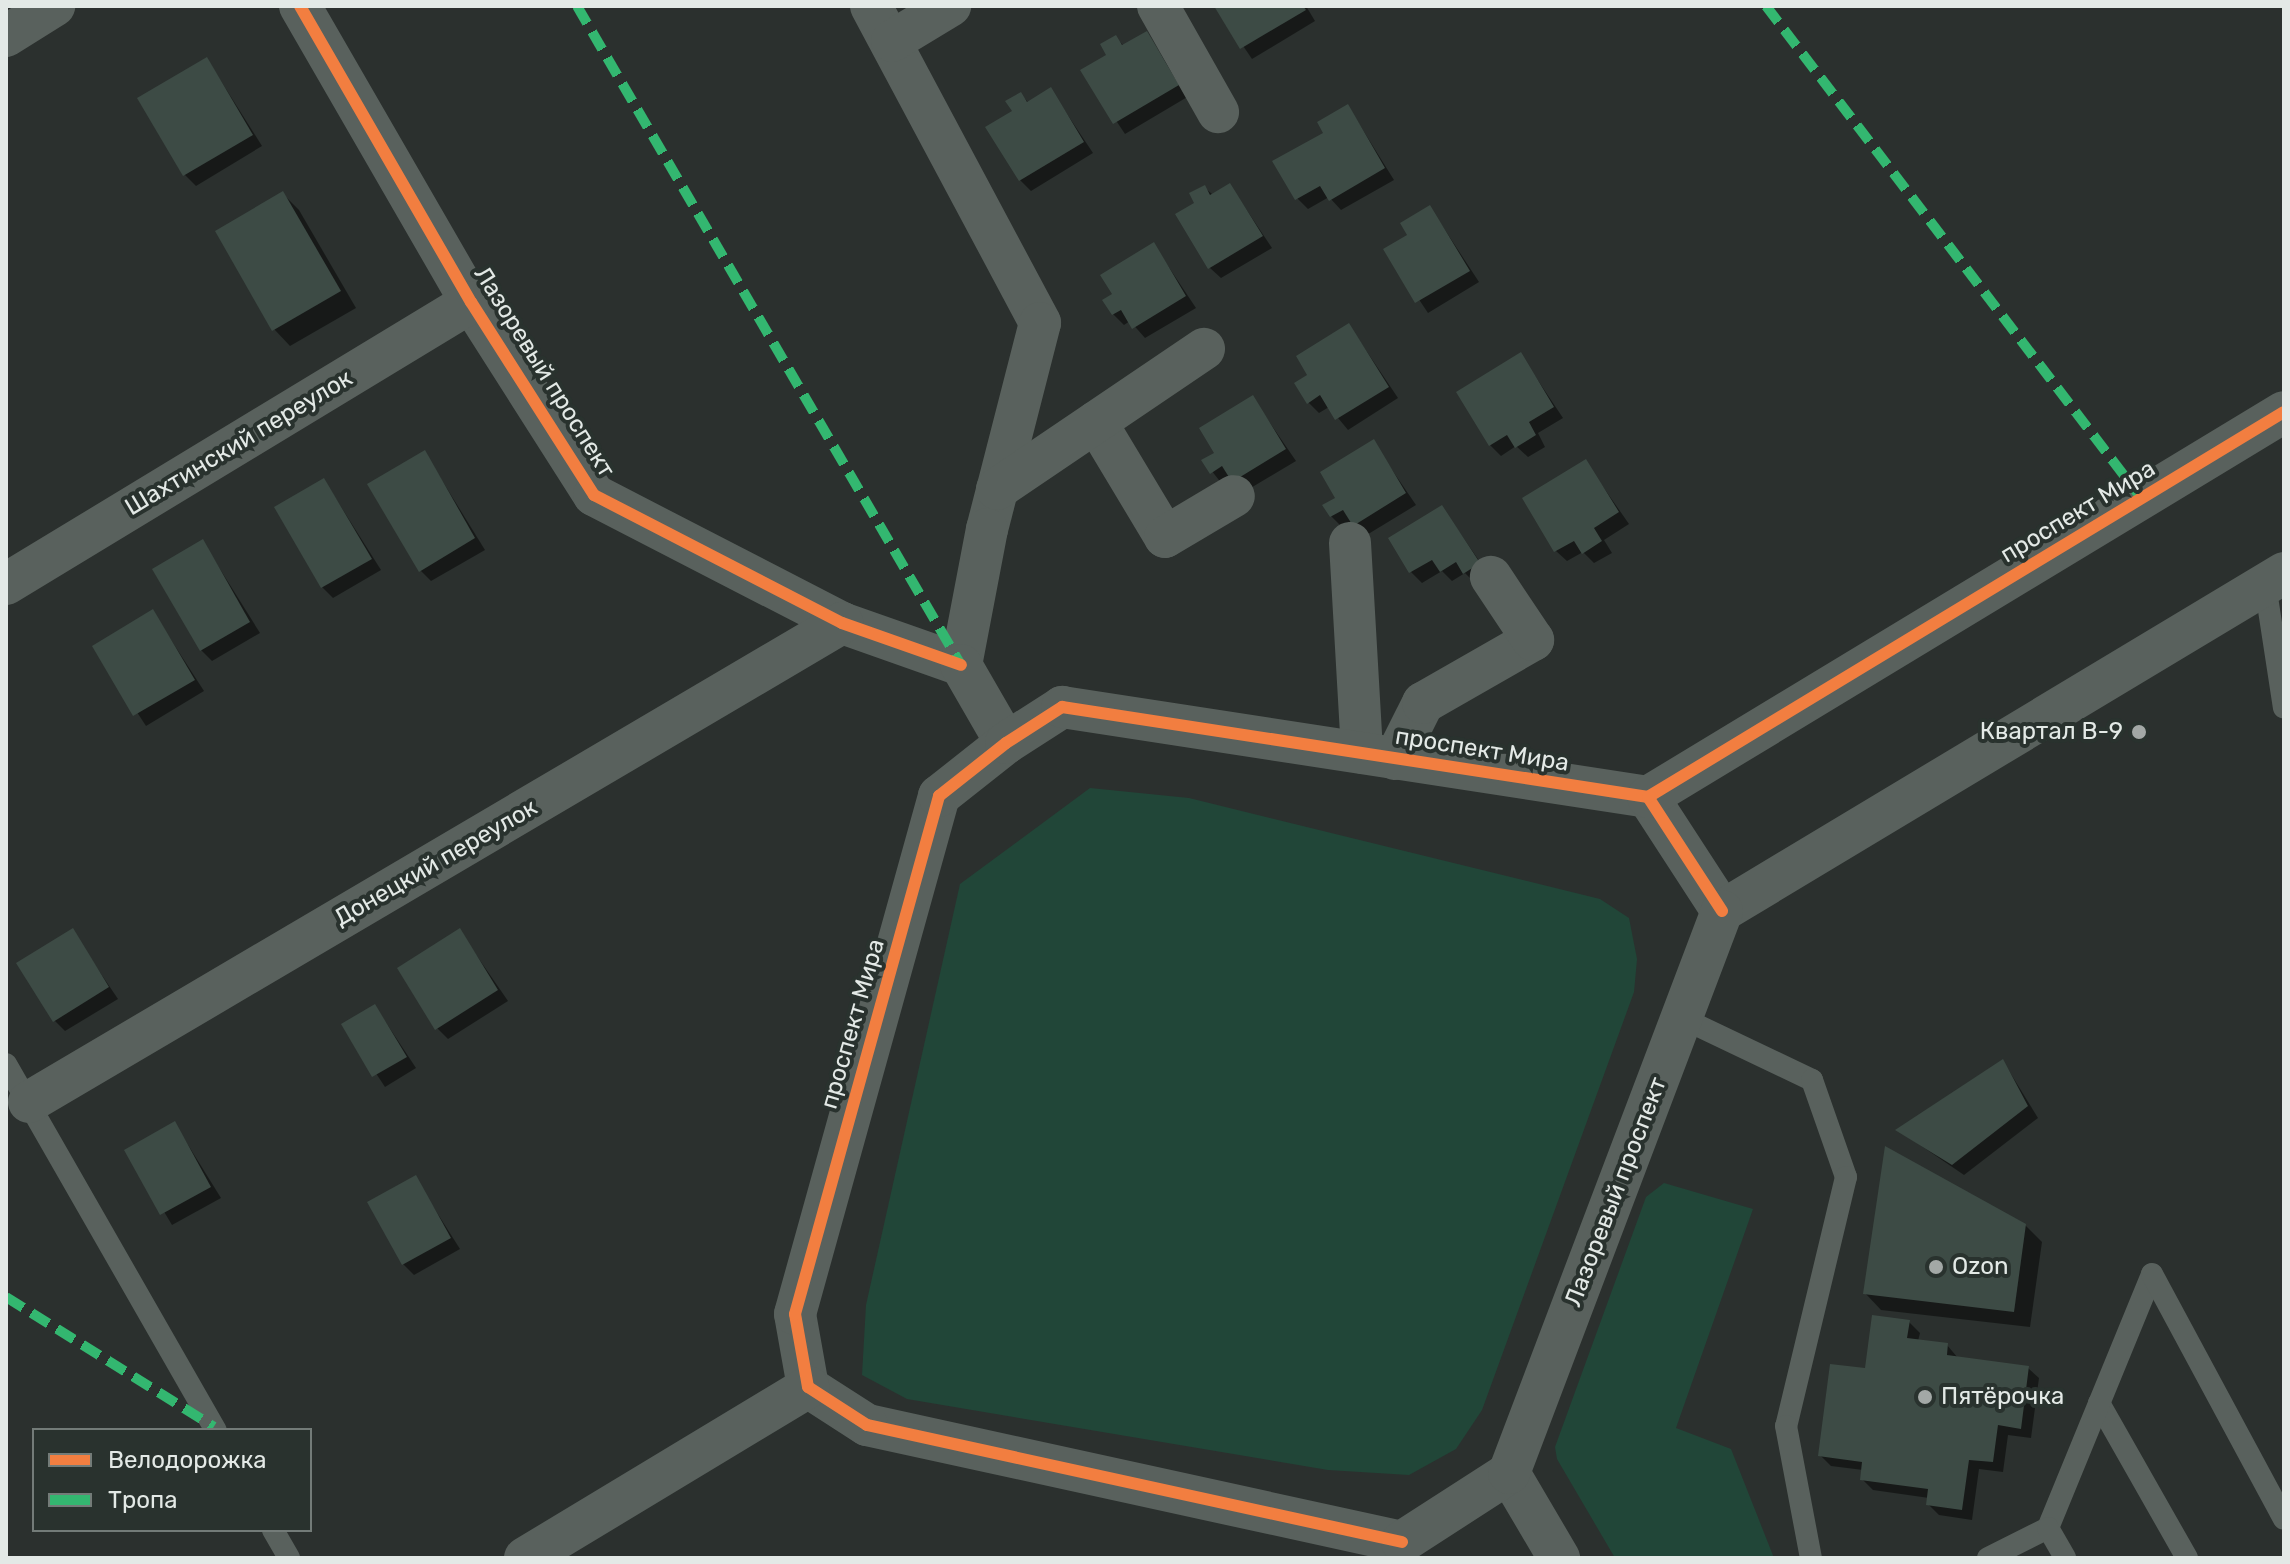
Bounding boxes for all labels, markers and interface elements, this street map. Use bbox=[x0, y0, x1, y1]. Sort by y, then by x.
street label: Лазоревый проспект bbox=[467, 261, 621, 483]
street label: Шахтинский переулок bbox=[120, 364, 358, 522]
street label: проспект Мира bbox=[1995, 454, 2161, 570]
place label: Квартал В-9 bbox=[1980, 718, 2123, 746]
street label: проспект Мира bbox=[1393, 722, 1571, 778]
marker: Квартал В-9 bbox=[2130, 723, 2148, 741]
street label: Донецкий переулок bbox=[329, 793, 543, 933]
street label: проспект Мира bbox=[815, 936, 891, 1112]
street label: Лазоревый проспект bbox=[1559, 1073, 1673, 1311]
place label: Ozon bbox=[1952, 1253, 2009, 1281]
marker: Ozon bbox=[1927, 1258, 1945, 1276]
place label: Пятёрочка bbox=[1941, 1383, 2064, 1411]
marker: Пятёрочка bbox=[1916, 1388, 1934, 1406]
legend bbox=[32, 1428, 312, 1532]
text: Велодорожка bbox=[108, 1446, 267, 1474]
text: Тропа bbox=[108, 1486, 177, 1514]

